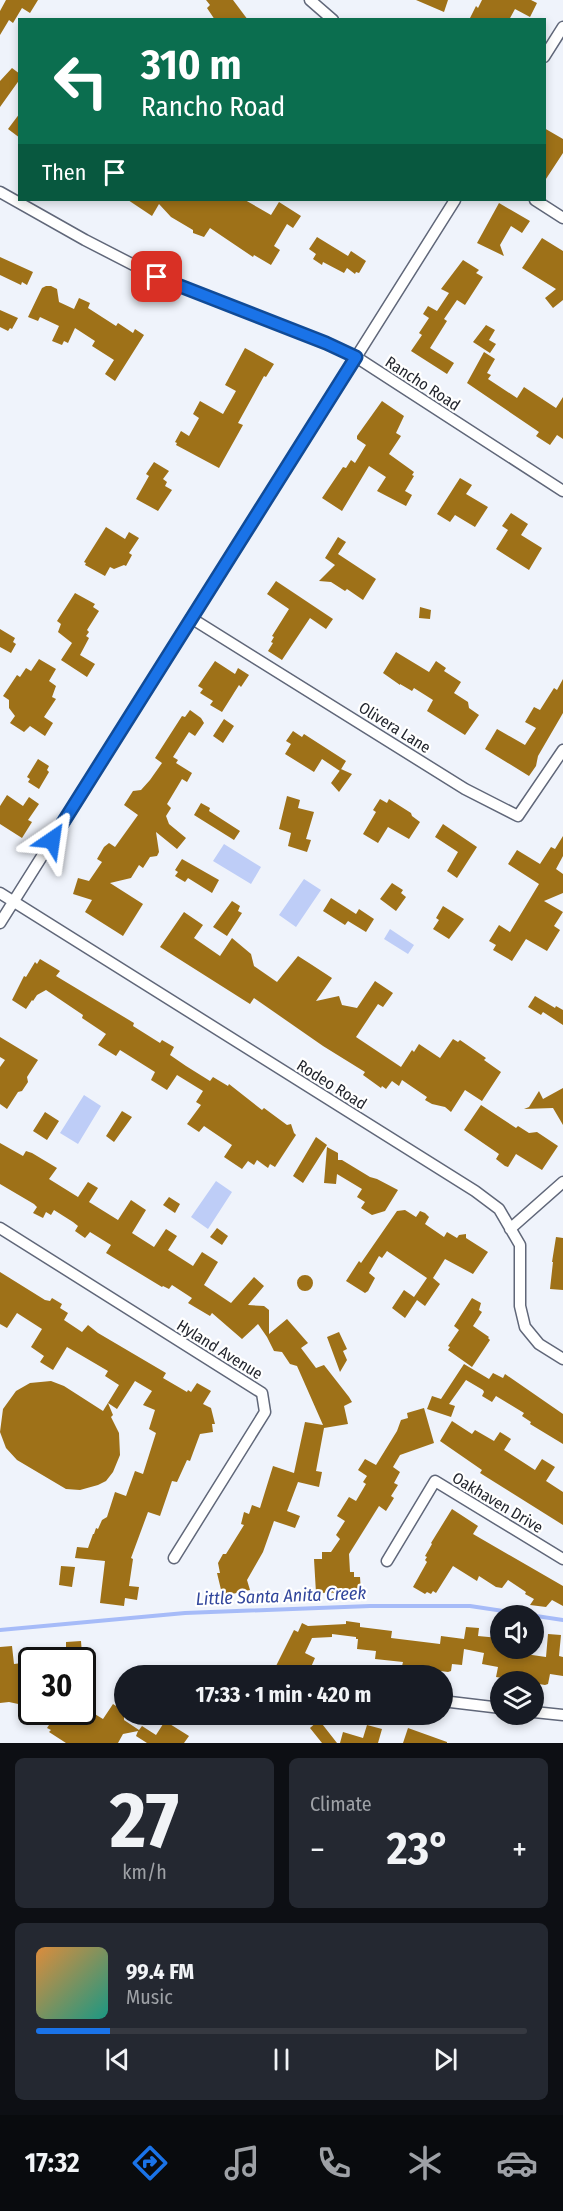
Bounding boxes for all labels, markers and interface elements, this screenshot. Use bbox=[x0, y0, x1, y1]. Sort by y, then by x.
text: 310 m bbox=[141, 40, 242, 90]
icon: left bbox=[42, 42, 120, 120]
text: Rancho Road bbox=[141, 91, 285, 123]
icon: arrive bbox=[98, 156, 131, 189]
text: Then bbox=[42, 159, 86, 186]
pin bbox=[131, 251, 182, 302]
icon: arrive bbox=[140, 260, 173, 293]
street label: Rancho Road bbox=[382, 352, 464, 415]
street label: Olivera Lane bbox=[355, 698, 434, 757]
position arrow bbox=[20, 808, 84, 872]
street label: Rodeo Road bbox=[293, 1056, 370, 1113]
street label: Hyland Avenue bbox=[173, 1315, 266, 1383]
street label: Oakhaven Drive bbox=[449, 1468, 547, 1537]
water label: Little Santa Anita Creek bbox=[195, 1582, 367, 1610]
map controls bbox=[490, 1605, 544, 1725]
button: sound bbox=[490, 1605, 544, 1659]
speed limit sign: 30 bbox=[18, 1647, 96, 1725]
button: layers bbox=[490, 1671, 544, 1725]
text: 17:33 · 1 min · 420 m bbox=[196, 1681, 371, 1708]
text: 27 bbox=[110, 1774, 179, 1868]
text: Climate bbox=[310, 1792, 372, 1816]
text: 23° bbox=[387, 1822, 450, 1876]
text: − bbox=[310, 1830, 325, 1870]
text: + bbox=[512, 1830, 527, 1870]
text: km/h bbox=[122, 1860, 167, 1884]
text: 99.4 FM bbox=[126, 1958, 194, 1985]
text: Music bbox=[126, 1985, 173, 2009]
icon: previous bbox=[101, 2043, 134, 2076]
icon: pause bbox=[265, 2043, 298, 2076]
icon: next bbox=[429, 2043, 462, 2076]
icon: directions bbox=[129, 2142, 171, 2184]
icon: music bbox=[221, 2142, 263, 2184]
icon: phone bbox=[313, 2142, 355, 2184]
icon: climate bbox=[404, 2142, 446, 2184]
icon: car bbox=[496, 2142, 538, 2184]
text: 17:32 bbox=[25, 2147, 79, 2179]

